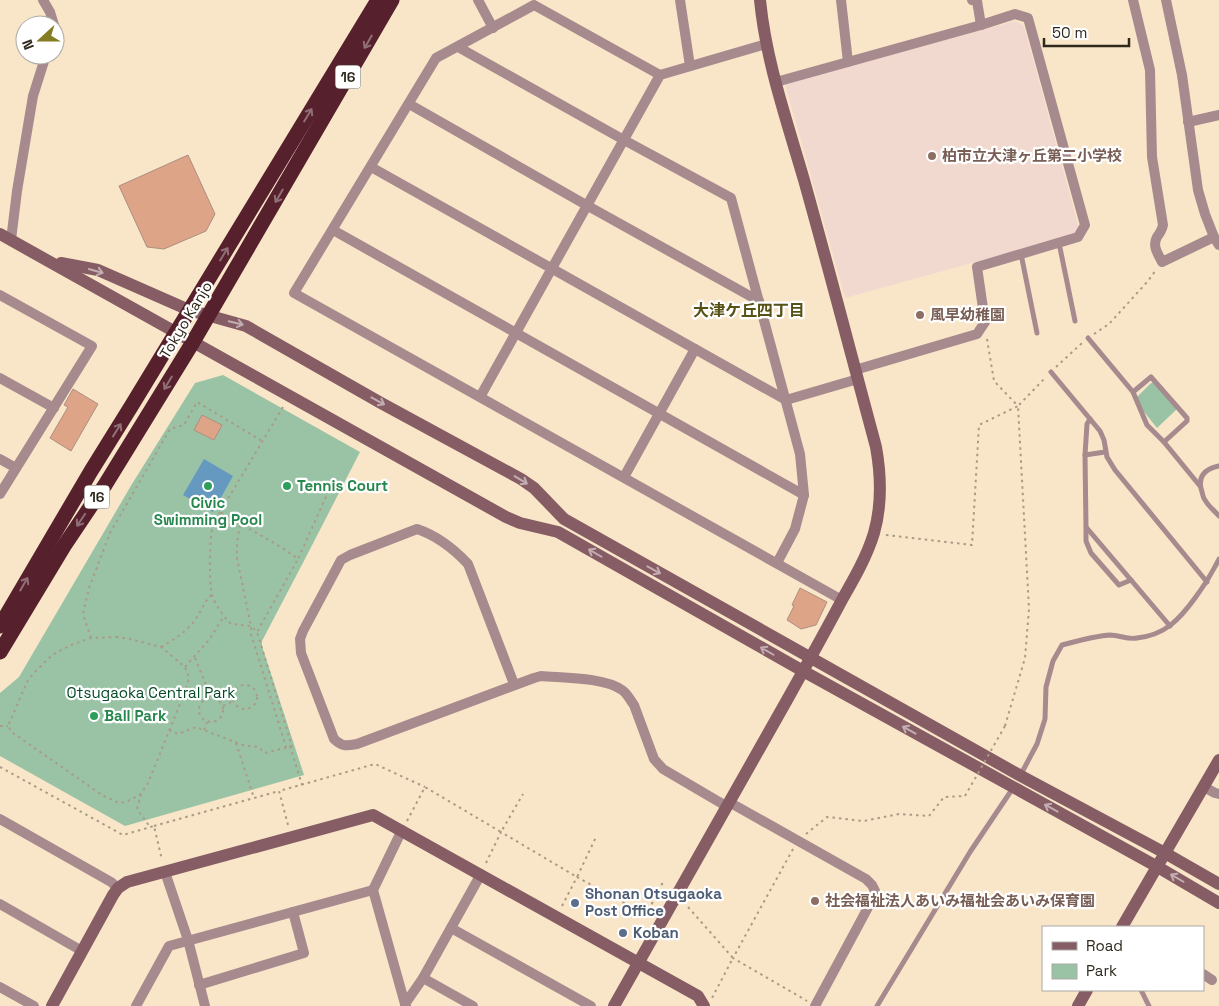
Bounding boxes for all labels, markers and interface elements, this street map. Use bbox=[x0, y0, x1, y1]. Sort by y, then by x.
north arrow bbox=[15, 15, 65, 65]
scale bar bbox=[1044, 15, 1129, 47]
text: 50 m bbox=[1052, 23, 1087, 42]
one-way arrow bbox=[363, 35, 373, 50]
text: N bbox=[18, 37, 38, 52]
road number: 16 bbox=[336, 66, 360, 88]
one-way arrow bbox=[304, 108, 314, 122]
place label: 柏市立大津ヶ丘第二小学校 bbox=[942, 146, 1122, 165]
marker: 柏市立大津ヶ丘第二小学校 bbox=[926, 150, 938, 162]
one-way arrow bbox=[274, 189, 284, 204]
one-way arrow bbox=[220, 247, 230, 261]
one-way arrow bbox=[88, 266, 104, 276]
street label: Tokyo Kanjo bbox=[155, 278, 216, 362]
district label: 大津ケ丘四丁目 bbox=[693, 300, 805, 321]
place label: 風早幼稚園 bbox=[930, 305, 1005, 324]
marker: 風早幼稚園 bbox=[914, 309, 926, 321]
one-way arrow bbox=[228, 319, 244, 328]
one-way arrow bbox=[163, 376, 173, 390]
one-way arrow bbox=[371, 396, 386, 406]
one-way arrow bbox=[112, 423, 122, 437]
one-way arrow bbox=[513, 475, 527, 485]
place label: Tennis Court bbox=[297, 476, 388, 495]
marker: Civic Swimming Pool bbox=[202, 480, 214, 492]
marker: Tennis Court bbox=[281, 480, 293, 492]
road number: 16 bbox=[84, 486, 110, 508]
place label: Civic Swimming Pool bbox=[154, 493, 262, 529]
one-way arrow bbox=[76, 513, 86, 527]
one-way arrow bbox=[588, 548, 602, 558]
one-way arrow bbox=[647, 565, 662, 575]
one-way arrow bbox=[20, 577, 30, 591]
one-way arrow bbox=[760, 645, 774, 655]
park label: Otsugaoka Central Park bbox=[67, 683, 235, 702]
place label: Ball Park bbox=[104, 706, 167, 725]
marker: Ball Park bbox=[88, 710, 100, 722]
one-way arrow bbox=[902, 724, 916, 734]
one-way arrow bbox=[1044, 803, 1059, 812]
one-way arrow bbox=[1170, 873, 1184, 883]
place label: Shonan Otsugaoka Post Office bbox=[585, 884, 722, 920]
place label: 社会福祉法人あいみ福祉会あいみ保育園 bbox=[825, 891, 1095, 910]
marker: 社会福祉法人あいみ福祉会あいみ保育園 bbox=[809, 895, 821, 907]
marker: Shonan Otsugaoka Post Office bbox=[569, 897, 581, 909]
place label: Koban bbox=[633, 923, 679, 942]
legend bbox=[1042, 926, 1204, 991]
marker: Koban bbox=[617, 927, 629, 939]
text: Road bbox=[1086, 936, 1123, 955]
text: Park bbox=[1086, 961, 1117, 980]

